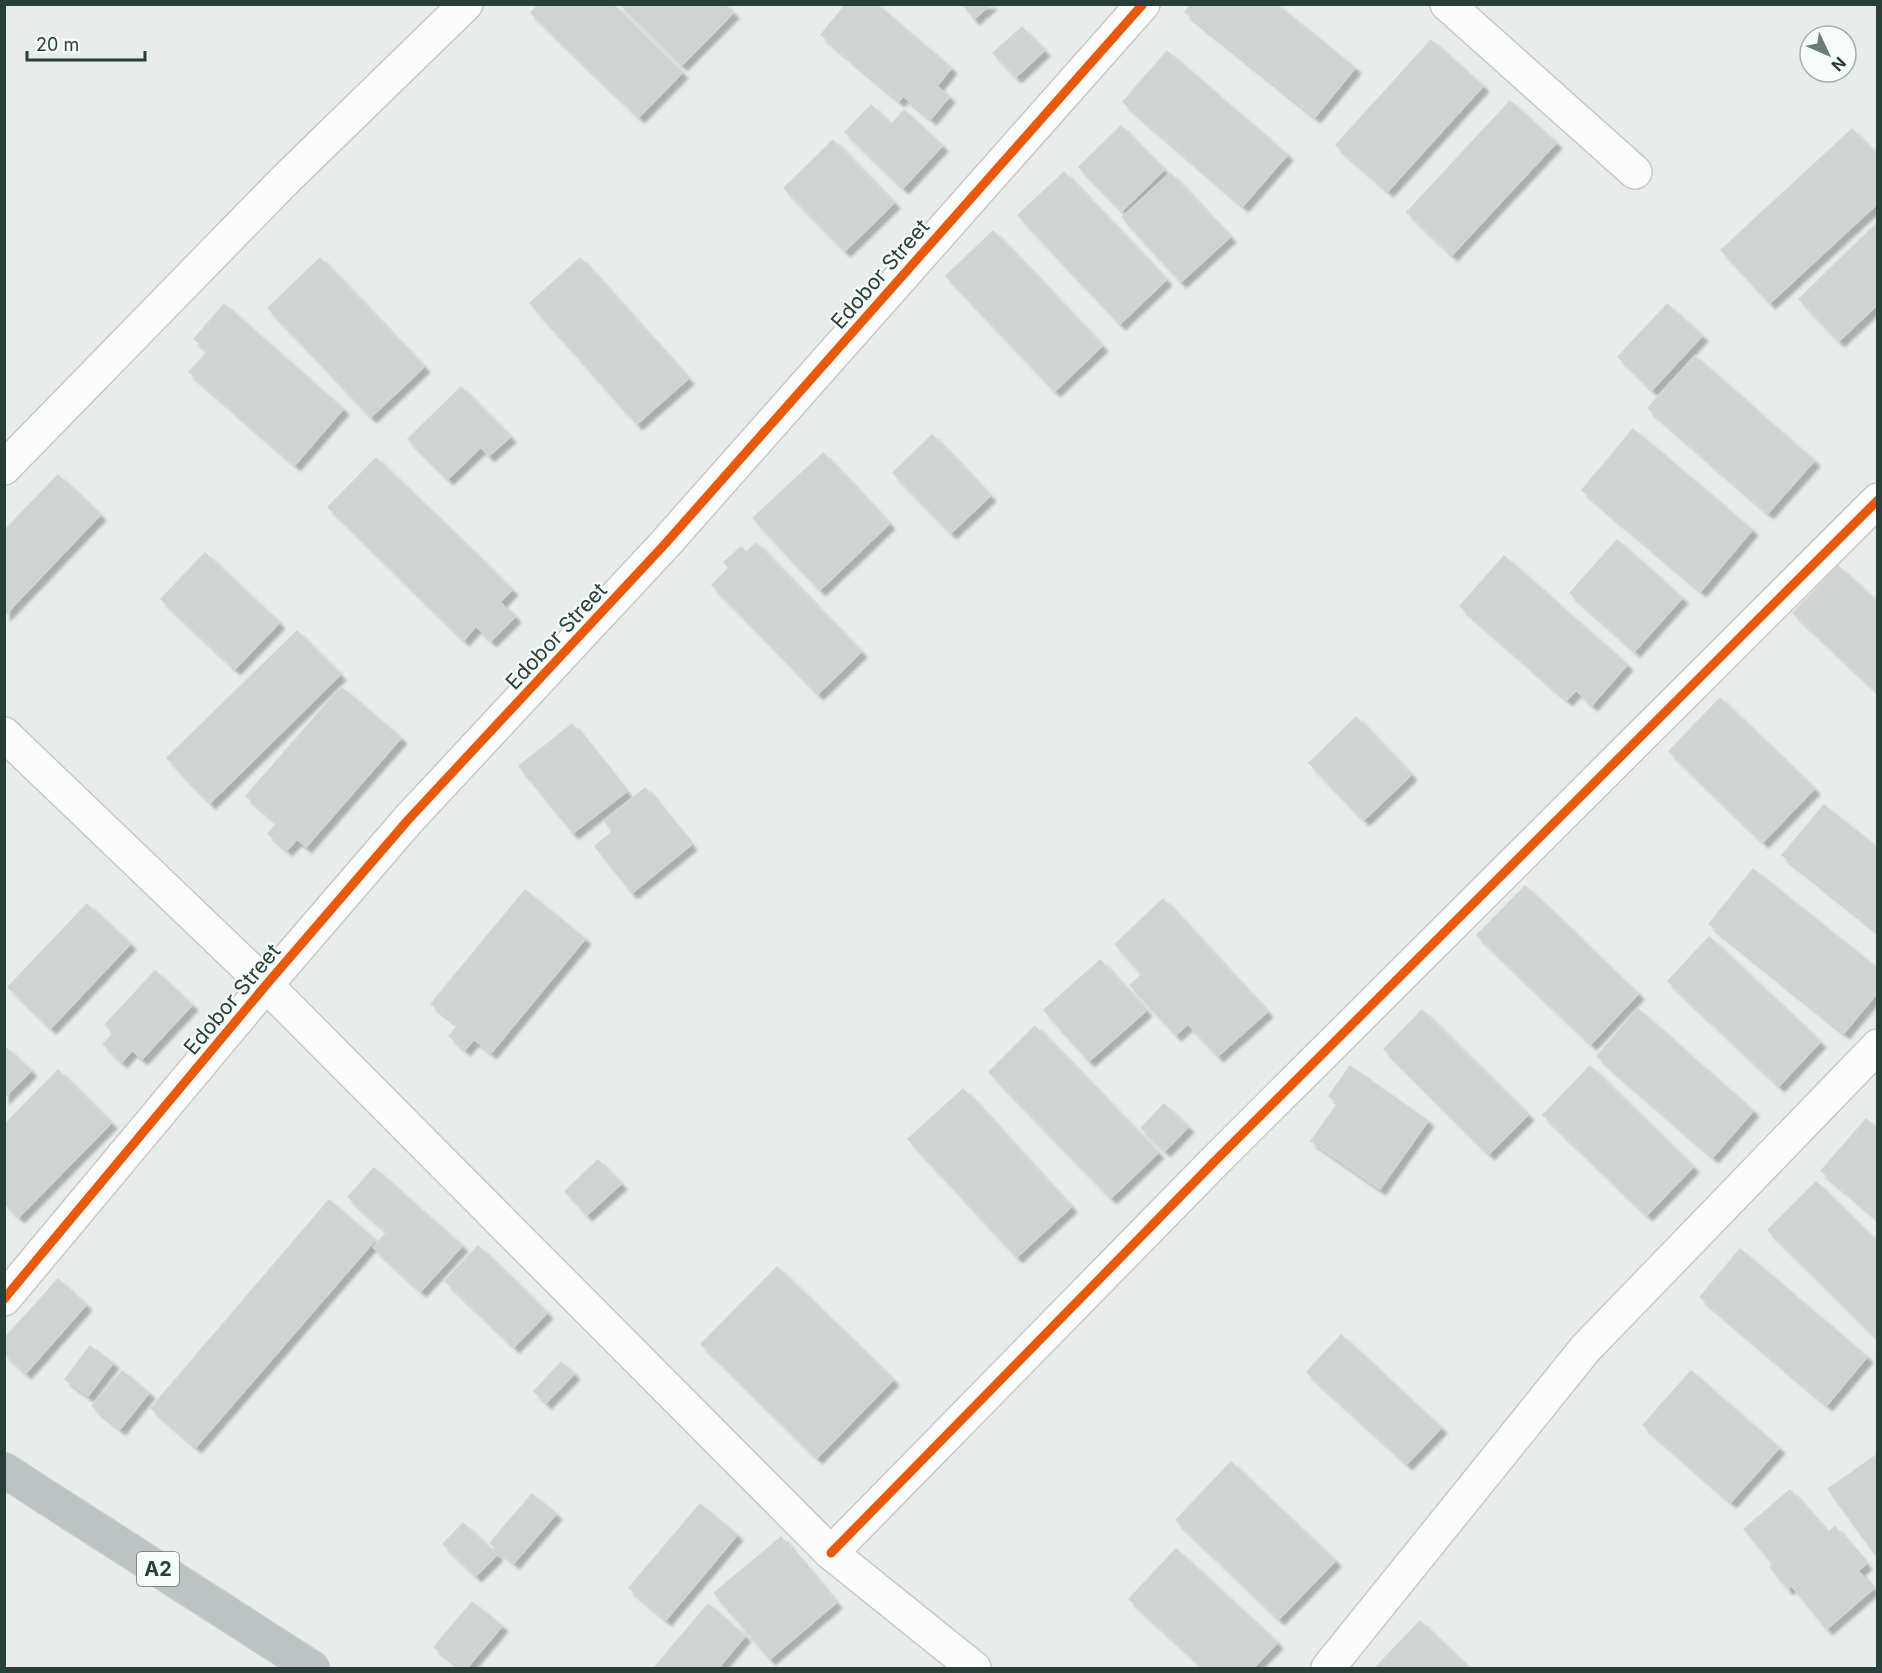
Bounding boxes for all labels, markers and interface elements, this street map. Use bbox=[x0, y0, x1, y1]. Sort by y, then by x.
scale bar bbox=[27, 24, 146, 62]
north arrow bbox=[1798, 24, 1858, 84]
text: 20 m bbox=[36, 34, 79, 55]
text: N bbox=[1827, 53, 1850, 76]
street label: Edobor Street bbox=[826, 214, 934, 334]
street label: Edobor Street bbox=[500, 577, 612, 694]
street label: Edobor Street bbox=[179, 939, 286, 1059]
road number: A2 bbox=[137, 1552, 179, 1586]

